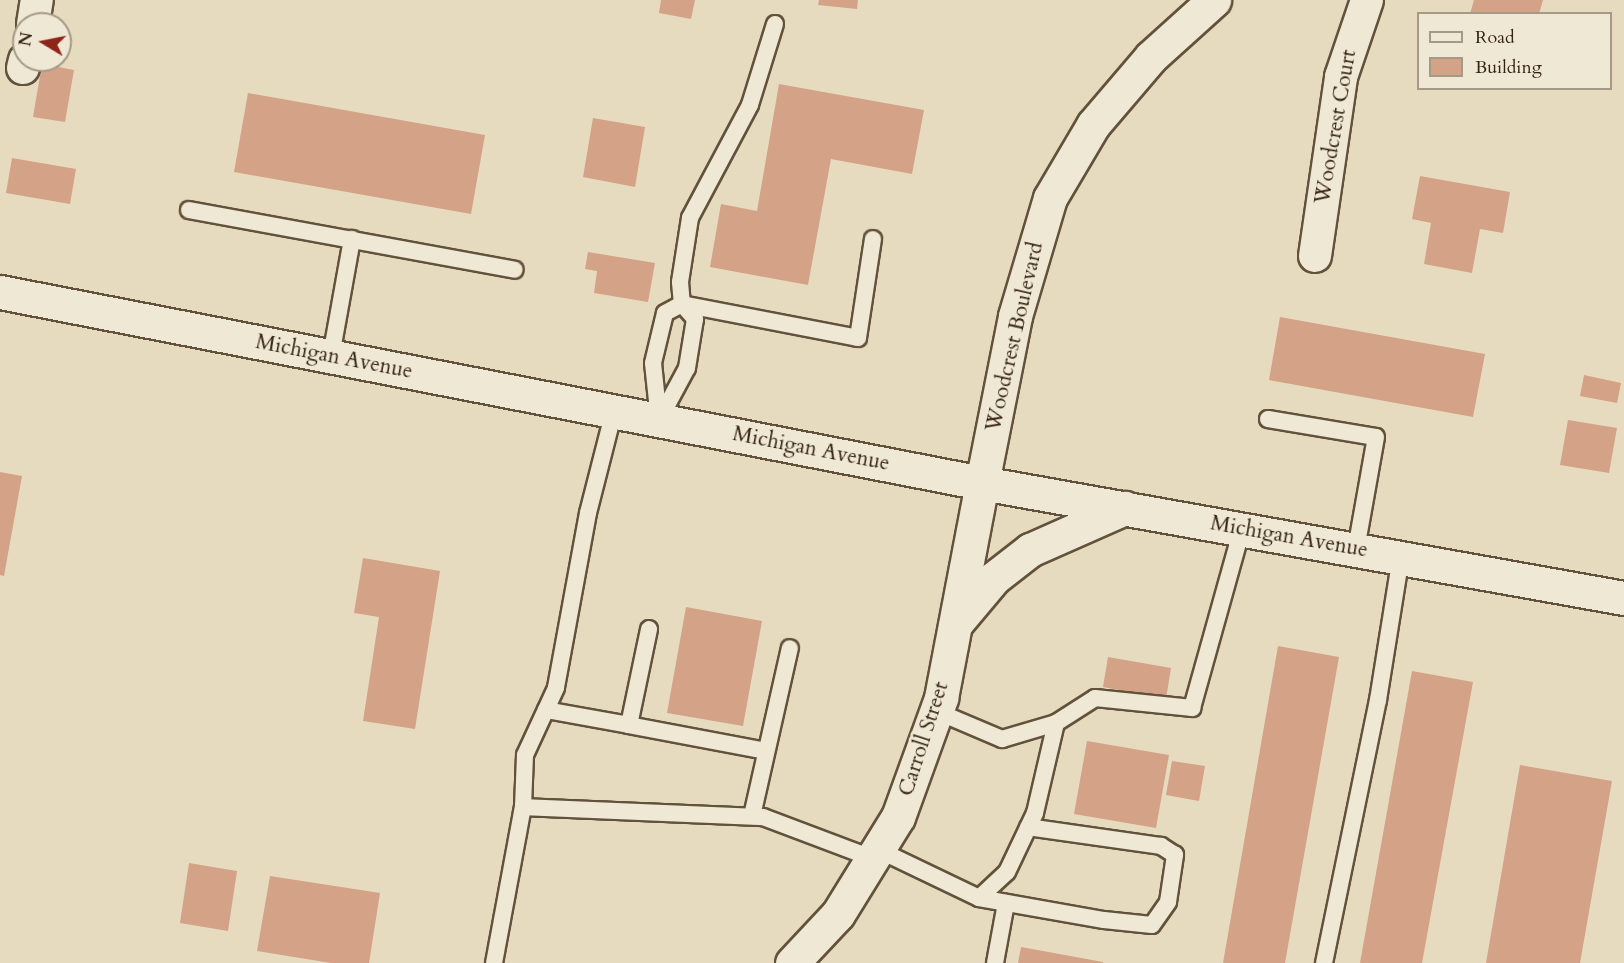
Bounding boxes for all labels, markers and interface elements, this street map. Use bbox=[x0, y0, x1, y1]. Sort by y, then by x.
north arrow bbox=[12, 12, 72, 72]
legend bbox=[1417, 12, 1612, 90]
text: Road bbox=[1475, 25, 1515, 50]
text: N bbox=[14, 30, 38, 48]
street label: Woodcrest Court bbox=[1310, 48, 1362, 206]
text: Building bbox=[1475, 55, 1542, 80]
street label: Woodcrest Boulevard bbox=[981, 240, 1049, 434]
street label: Michigan Avenue bbox=[253, 329, 415, 385]
street label: Michigan Avenue bbox=[730, 421, 892, 477]
street label: Michigan Avenue bbox=[1208, 511, 1370, 563]
street label: Carroll Street bbox=[894, 679, 954, 799]

